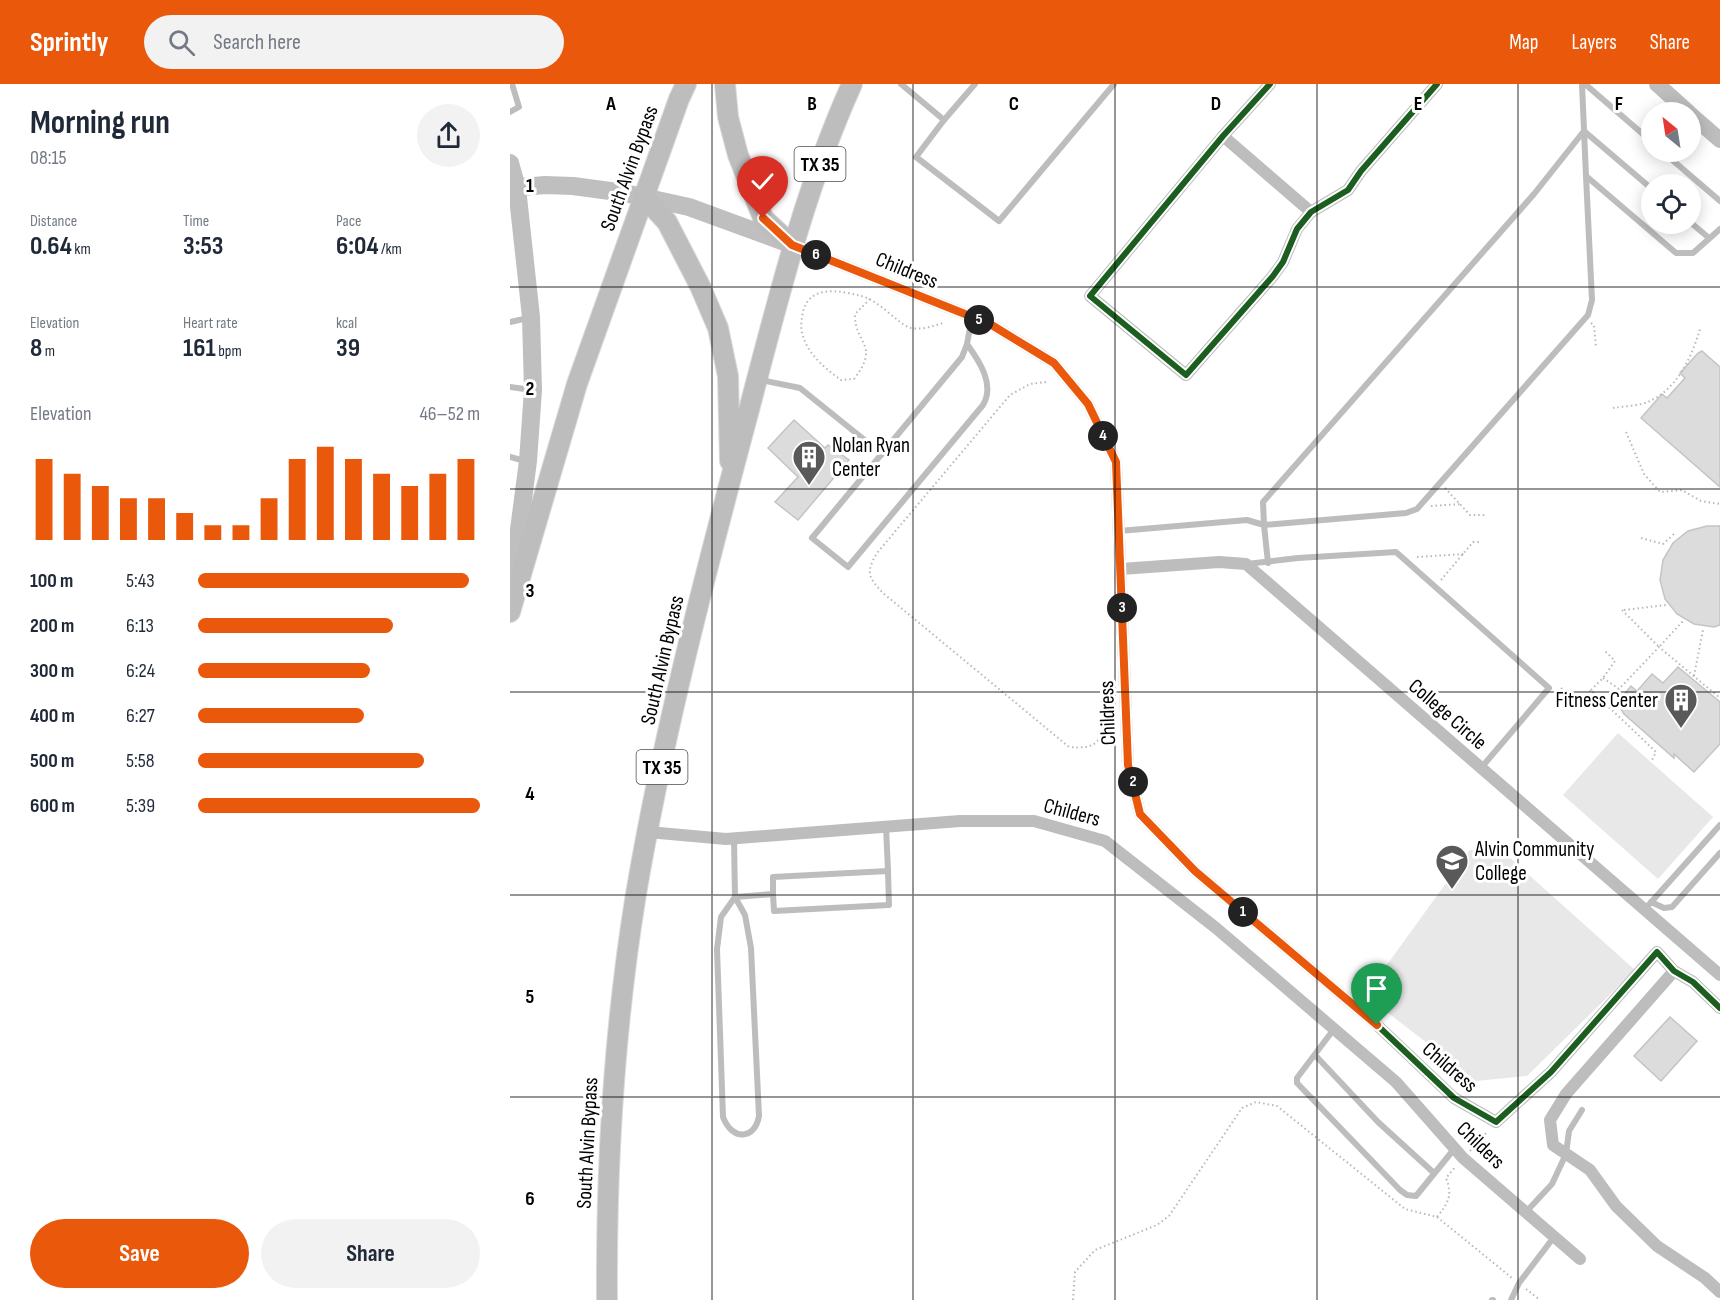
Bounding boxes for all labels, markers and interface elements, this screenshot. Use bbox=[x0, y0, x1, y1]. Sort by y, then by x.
search box bbox=[144, 15, 564, 69]
text: Sprintly bbox=[30, 26, 108, 59]
icon: search bbox=[165, 26, 198, 59]
text: Search here bbox=[213, 29, 301, 56]
text: Map bbox=[1509, 30, 1538, 55]
text: Layers bbox=[1571, 30, 1617, 55]
text: Share bbox=[1650, 30, 1690, 55]
text: B bbox=[807, 92, 817, 116]
text: C bbox=[1009, 92, 1019, 116]
text: D bbox=[1211, 92, 1221, 116]
text: E bbox=[1414, 92, 1422, 116]
text: F bbox=[1615, 92, 1623, 116]
street label: South Alvin Bypass bbox=[595, 102, 663, 234]
north arrow bbox=[1641, 102, 1701, 162]
map controls bbox=[1641, 102, 1701, 234]
text: Morning run bbox=[30, 103, 170, 143]
button: share bbox=[417, 104, 480, 167]
text: 08:15 bbox=[30, 146, 66, 170]
road number: TX 35 bbox=[794, 147, 846, 181]
pin bbox=[737, 156, 788, 218]
icon: check bbox=[746, 165, 779, 198]
text: 1 bbox=[526, 174, 534, 198]
button: locate bbox=[1641, 174, 1701, 234]
text: Distance bbox=[30, 212, 77, 231]
text: Time bbox=[183, 212, 209, 231]
text: Pace bbox=[336, 212, 361, 231]
text: 0.64 bbox=[30, 231, 72, 262]
text: 3:53 bbox=[183, 231, 224, 262]
text: 6:04 bbox=[336, 231, 379, 262]
text: km bbox=[72, 240, 91, 259]
text: /km bbox=[379, 240, 402, 259]
pin: 6 bbox=[801, 240, 831, 270]
text: 6 bbox=[812, 245, 820, 264]
street label: Childress bbox=[872, 247, 942, 294]
pin: 5 bbox=[964, 305, 994, 335]
text: 5 bbox=[975, 310, 983, 329]
text: Elevation bbox=[30, 314, 79, 333]
text: Heart rate bbox=[183, 314, 238, 333]
text: kcal bbox=[336, 314, 357, 333]
text: 8 bbox=[30, 333, 42, 364]
text: 161 bbox=[183, 333, 216, 364]
text: 39 bbox=[336, 333, 360, 364]
text: m bbox=[42, 342, 55, 361]
text: bpm bbox=[216, 342, 242, 361]
text: 2 bbox=[526, 377, 534, 401]
text: Elevation bbox=[30, 402, 92, 426]
text: 46–52 m bbox=[419, 402, 480, 426]
pin: 4 bbox=[1088, 421, 1118, 451]
text: 4 bbox=[1099, 426, 1107, 445]
place label: Nolan Ryan Center bbox=[832, 433, 910, 482]
building icon: Nolan Ryan Center bbox=[791, 439, 827, 486]
text: 100 m bbox=[30, 569, 73, 593]
text: 5:43 bbox=[126, 569, 155, 593]
text: 3 bbox=[526, 579, 535, 603]
street label: South Alvin Bypass bbox=[636, 593, 689, 727]
pin: 3 bbox=[1107, 593, 1137, 623]
text: 3 bbox=[1118, 598, 1126, 617]
text: 200 m bbox=[30, 614, 74, 638]
text: 6:13 bbox=[126, 614, 154, 638]
text: 300 m bbox=[30, 659, 74, 683]
text: 6:24 bbox=[126, 659, 155, 683]
street label: College Circle bbox=[1403, 674, 1492, 755]
street label: Childress bbox=[1094, 680, 1121, 746]
building icon: Fitness Center bbox=[1663, 682, 1699, 729]
place label: Fitness Center bbox=[1556, 688, 1658, 713]
text: 400 m bbox=[30, 704, 75, 728]
text: 6:27 bbox=[126, 704, 155, 728]
text: 500 m bbox=[30, 749, 74, 773]
text: 5:58 bbox=[126, 749, 155, 773]
road number: TX 35 bbox=[636, 750, 688, 784]
pin: 2 bbox=[1118, 767, 1148, 797]
text: 2 bbox=[1129, 772, 1137, 791]
text: 4 bbox=[525, 782, 535, 806]
street label: Childers bbox=[1041, 793, 1103, 832]
text: 600 m bbox=[30, 794, 75, 818]
text: 5:39 bbox=[126, 794, 155, 818]
place label: Alvin Community College bbox=[1474, 837, 1594, 886]
school or university icon: Alvin Community College bbox=[1434, 843, 1470, 890]
pin: 1 bbox=[1228, 897, 1258, 927]
text: 1 bbox=[1240, 902, 1246, 921]
pin bbox=[1351, 963, 1402, 1025]
icon: arrive bbox=[1360, 972, 1393, 1005]
text: 5 bbox=[526, 985, 535, 1009]
street label: Childress bbox=[1417, 1037, 1482, 1098]
street label: South Alvin Bypass bbox=[572, 1077, 603, 1209]
street label: Childers bbox=[1451, 1116, 1510, 1174]
text: 6 bbox=[525, 1187, 535, 1211]
button: Save bbox=[30, 1219, 249, 1288]
button: Share bbox=[261, 1219, 480, 1288]

